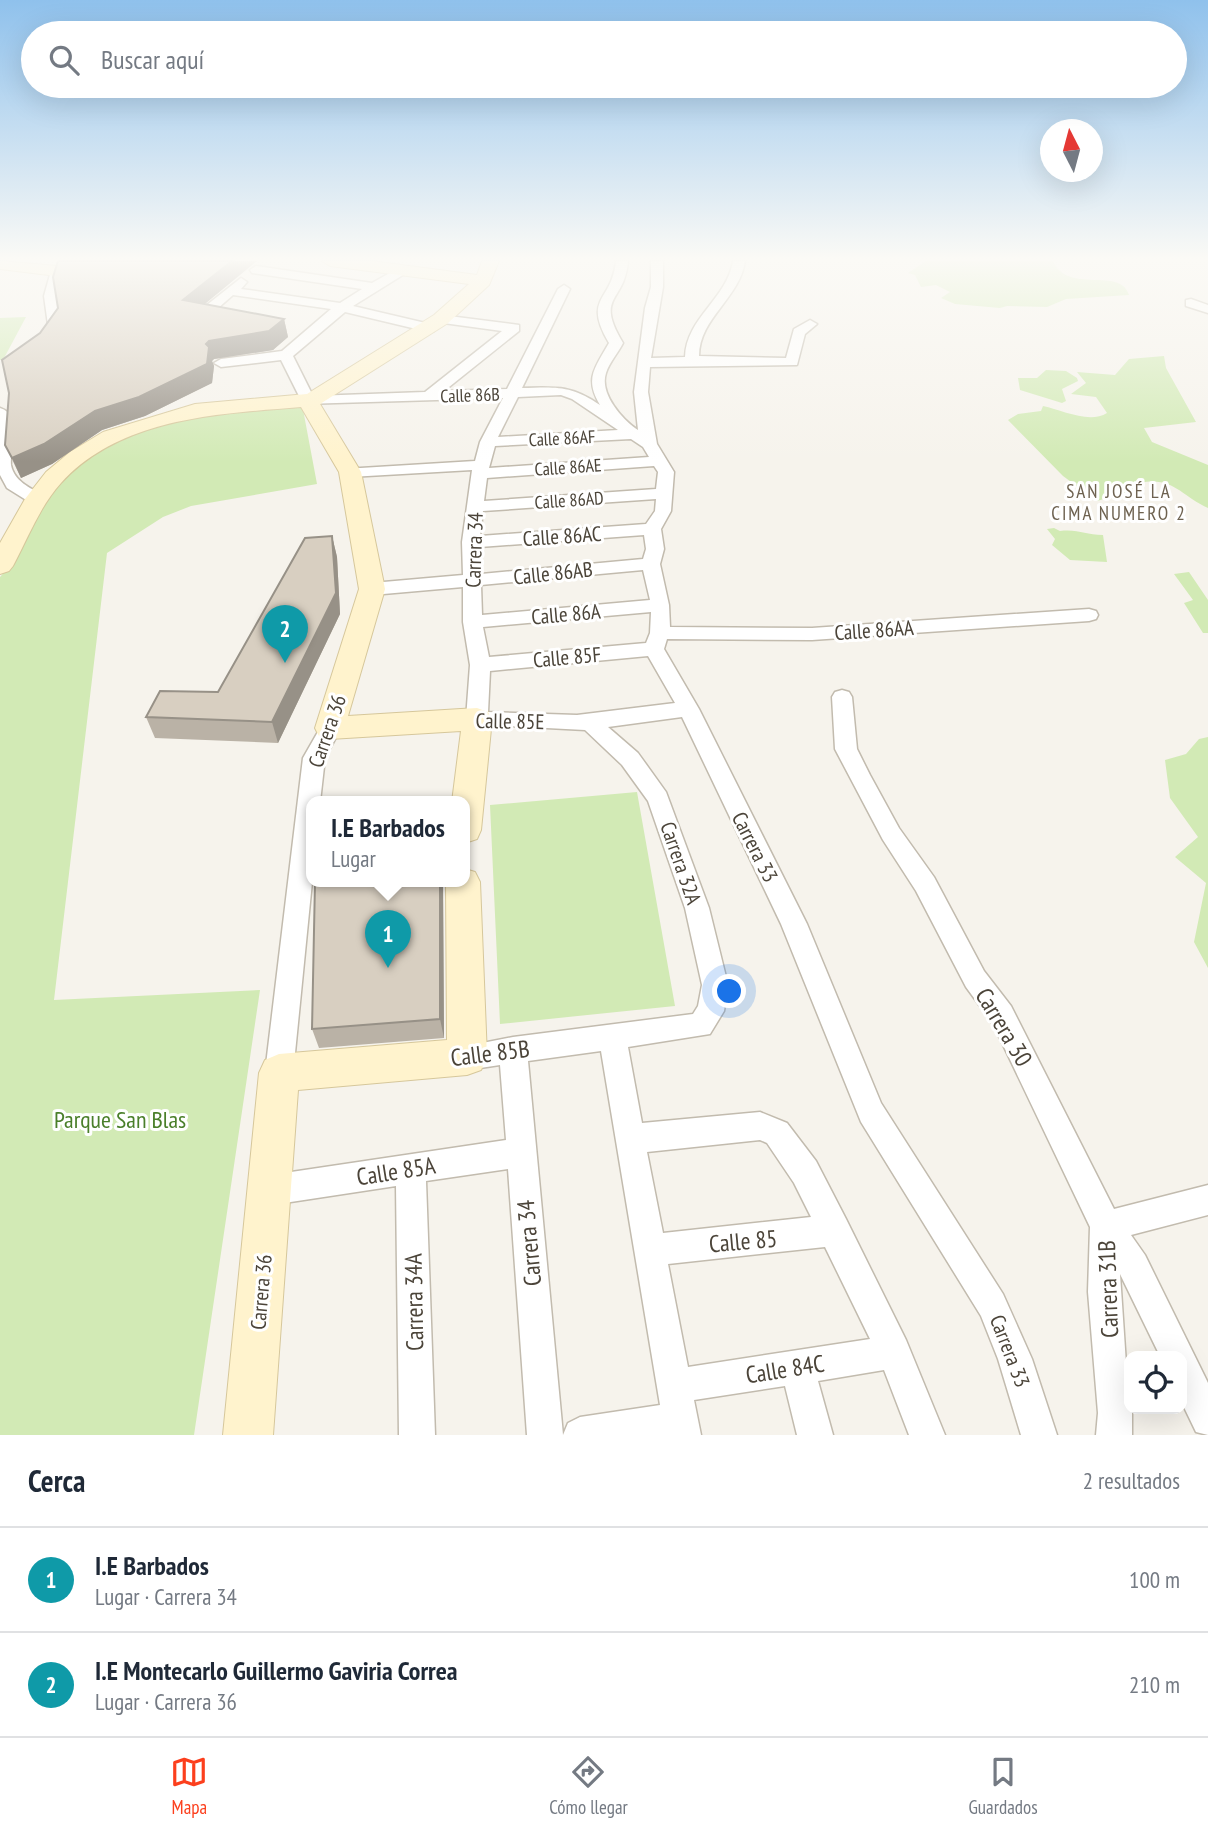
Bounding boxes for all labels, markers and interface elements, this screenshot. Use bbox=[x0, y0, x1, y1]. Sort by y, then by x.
search box bbox=[21, 21, 1187, 98]
icon: search bbox=[45, 41, 83, 79]
text: Buscar aquí bbox=[101, 43, 204, 76]
north arrow bbox=[1040, 119, 1103, 182]
street label: Calle 86B bbox=[440, 382, 500, 408]
street label: Calle 86AF bbox=[528, 425, 596, 451]
street label: Calle 86AE bbox=[534, 453, 602, 481]
district label: SAN JOSÉ LA CIMA NUMERO 2 bbox=[1051, 479, 1187, 525]
street label: Calle 86AD bbox=[534, 486, 604, 514]
street label: Carrera 34 bbox=[459, 511, 489, 588]
street label: Calle 86AC bbox=[522, 520, 603, 552]
street label: Calle 86AB bbox=[512, 555, 594, 591]
street label: Calle 86A bbox=[530, 598, 602, 630]
pin: 2 bbox=[262, 605, 308, 663]
street label: Calle 86AA bbox=[833, 614, 915, 646]
street label: Calle 85F bbox=[532, 641, 602, 673]
street label: Carrera 36 bbox=[302, 691, 352, 771]
street label: Calle 85E bbox=[475, 707, 545, 735]
popup bbox=[306, 796, 470, 887]
street label: Carrera 33 bbox=[726, 807, 784, 887]
text: I.E Barbados bbox=[331, 811, 445, 844]
street label: Carrera 32A bbox=[654, 818, 708, 908]
text: Lugar bbox=[331, 844, 376, 873]
pin: 1 bbox=[365, 910, 411, 968]
your location bbox=[712, 974, 746, 1008]
street label: Carrera 30 bbox=[969, 982, 1039, 1072]
street label: Calle 85B bbox=[449, 1033, 531, 1073]
park label: Parque San Blas bbox=[54, 1104, 186, 1135]
street label: Calle 85A bbox=[354, 1149, 438, 1193]
street label: Carrera 34 bbox=[510, 1199, 548, 1287]
street label: Calle 85 bbox=[708, 1223, 778, 1259]
street label: Carrera 31B bbox=[1091, 1240, 1125, 1338]
street label: Carrera 34A bbox=[398, 1252, 430, 1351]
street label: Carrera 36 bbox=[244, 1253, 278, 1331]
street label: Carrera 33 bbox=[984, 1311, 1036, 1391]
street label: Calle 84C bbox=[744, 1348, 826, 1390]
map controls bbox=[1124, 1351, 1187, 1414]
button: locate bbox=[1124, 1351, 1187, 1414]
text: Cerca bbox=[28, 1461, 85, 1500]
text: 2 resultados bbox=[1083, 1466, 1180, 1495]
text: I.E Barbados bbox=[95, 1549, 209, 1582]
text: 1 bbox=[46, 1565, 57, 1594]
text: 100 m bbox=[1129, 1565, 1180, 1594]
text: Lugar · Carrera 34 bbox=[95, 1582, 237, 1611]
text: I.E Montecarlo Guillermo Gaviria Correa bbox=[95, 1654, 458, 1687]
text: 2 bbox=[46, 1670, 57, 1699]
text: 210 m bbox=[1129, 1670, 1180, 1699]
text: Lugar · Carrera 36 bbox=[95, 1687, 237, 1716]
tab: Mapa bbox=[170, 1753, 208, 1819]
tab: Cómo llegar bbox=[549, 1753, 628, 1819]
tab: Guardados bbox=[969, 1753, 1038, 1819]

